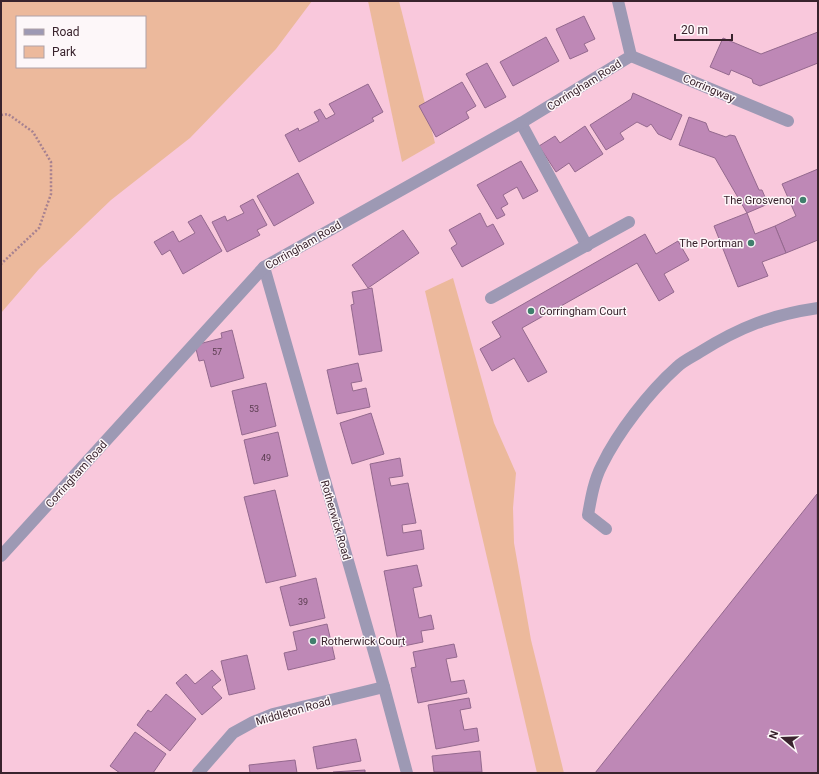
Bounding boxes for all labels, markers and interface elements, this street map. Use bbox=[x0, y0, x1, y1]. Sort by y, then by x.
legend bbox=[16, 16, 146, 68]
scale bar bbox=[675, 16, 732, 42]
text: 20 m bbox=[681, 23, 708, 37]
text: Road bbox=[52, 25, 80, 39]
text: Park bbox=[52, 45, 77, 59]
street label: Corringham Road bbox=[545, 57, 624, 114]
street label: Corringway bbox=[681, 72, 737, 106]
place label: The Grosvenor bbox=[724, 194, 795, 207]
marker: The Grosvenor bbox=[798, 195, 808, 205]
street label: Corringham Road bbox=[263, 218, 344, 272]
place label: The Portman bbox=[679, 237, 743, 250]
marker: The Portman bbox=[746, 238, 756, 248]
place label: Corringham Court bbox=[539, 305, 627, 318]
marker: Corringham Court bbox=[526, 306, 536, 316]
house number: 57 bbox=[212, 347, 222, 357]
house number: 53 bbox=[249, 404, 259, 414]
street label: Corringham Road bbox=[43, 438, 110, 510]
house number: 49 bbox=[261, 453, 271, 463]
street label: Rotherwick Road bbox=[318, 479, 353, 562]
house number: 39 bbox=[298, 597, 308, 607]
place label: Rotherwick Court bbox=[321, 635, 406, 648]
marker: Rotherwick Court bbox=[308, 636, 318, 646]
street label: Middleton Road bbox=[254, 695, 332, 728]
north arrow bbox=[763, 718, 803, 758]
text: N bbox=[767, 729, 782, 741]

